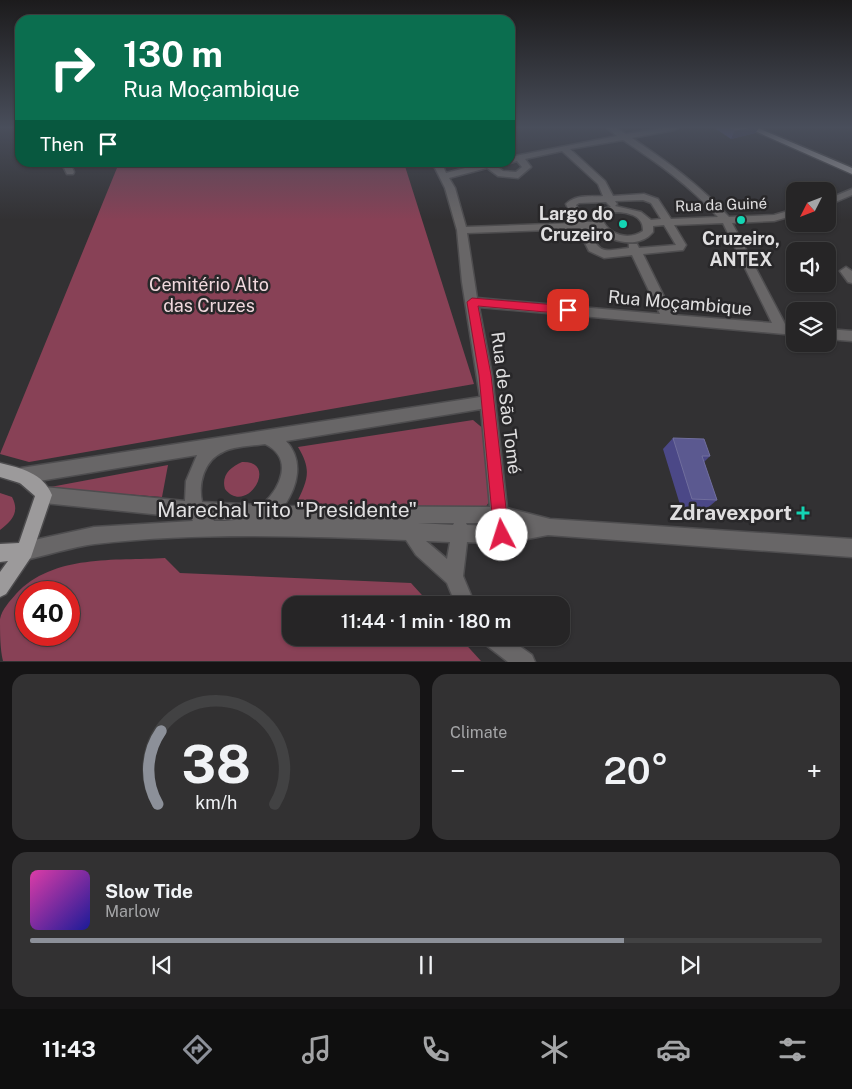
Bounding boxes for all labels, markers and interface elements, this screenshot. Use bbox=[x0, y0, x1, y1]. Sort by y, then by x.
text: 130 m bbox=[123, 34, 223, 75]
icon: right bbox=[40, 35, 105, 100]
text: Rua Moçambique bbox=[123, 76, 300, 102]
icon: arrive bbox=[94, 130, 122, 158]
text: Then bbox=[40, 133, 84, 155]
north arrow bbox=[786, 182, 836, 232]
map controls bbox=[786, 182, 836, 352]
street label: Rua da Guiné bbox=[675, 194, 767, 215]
place label: Largo do Cruzeiro bbox=[539, 203, 613, 245]
marker: Cruzeiro, ANTEX bbox=[735, 214, 747, 226]
marker: Largo do Cruzeiro bbox=[617, 218, 629, 230]
place label: Cruzeiro, ANTEX bbox=[702, 228, 780, 270]
button: sound bbox=[786, 242, 836, 292]
park label: Cemitério Alto das Cruzes bbox=[149, 274, 269, 316]
street label: Rua Moçambique bbox=[607, 286, 753, 319]
pin bbox=[547, 289, 589, 331]
icon: arrive bbox=[554, 296, 582, 324]
button: layers bbox=[786, 302, 836, 352]
street label: Rua de São Tomé bbox=[487, 330, 526, 475]
street label: Marechal Tito "Presidente" bbox=[157, 497, 417, 522]
place label: Zdravexport bbox=[669, 500, 792, 525]
marker: Zdravexport bbox=[796, 506, 810, 520]
position arrow bbox=[475, 508, 527, 560]
speed limit sign: 40 bbox=[15, 581, 80, 646]
text: 11:44 · 1 min · 180 m bbox=[341, 610, 511, 632]
text: Climate bbox=[450, 723, 507, 742]
text: 38 bbox=[181, 734, 251, 795]
text: 20° bbox=[603, 748, 669, 793]
text: − bbox=[450, 754, 466, 787]
text: + bbox=[806, 754, 822, 787]
text: km/h bbox=[195, 792, 237, 813]
text: Slow Tide bbox=[105, 880, 193, 902]
text: Marlow bbox=[105, 902, 160, 921]
icon: previous bbox=[148, 951, 176, 979]
icon: pause bbox=[412, 951, 440, 979]
icon: next bbox=[676, 951, 704, 979]
icon: directions bbox=[180, 1032, 215, 1067]
icon: music bbox=[299, 1032, 334, 1067]
icon: phone bbox=[418, 1032, 453, 1067]
icon: climate bbox=[537, 1032, 572, 1067]
icon: car bbox=[656, 1032, 691, 1067]
icon: filters bbox=[775, 1032, 810, 1067]
text: 11:43 bbox=[42, 1036, 96, 1062]

